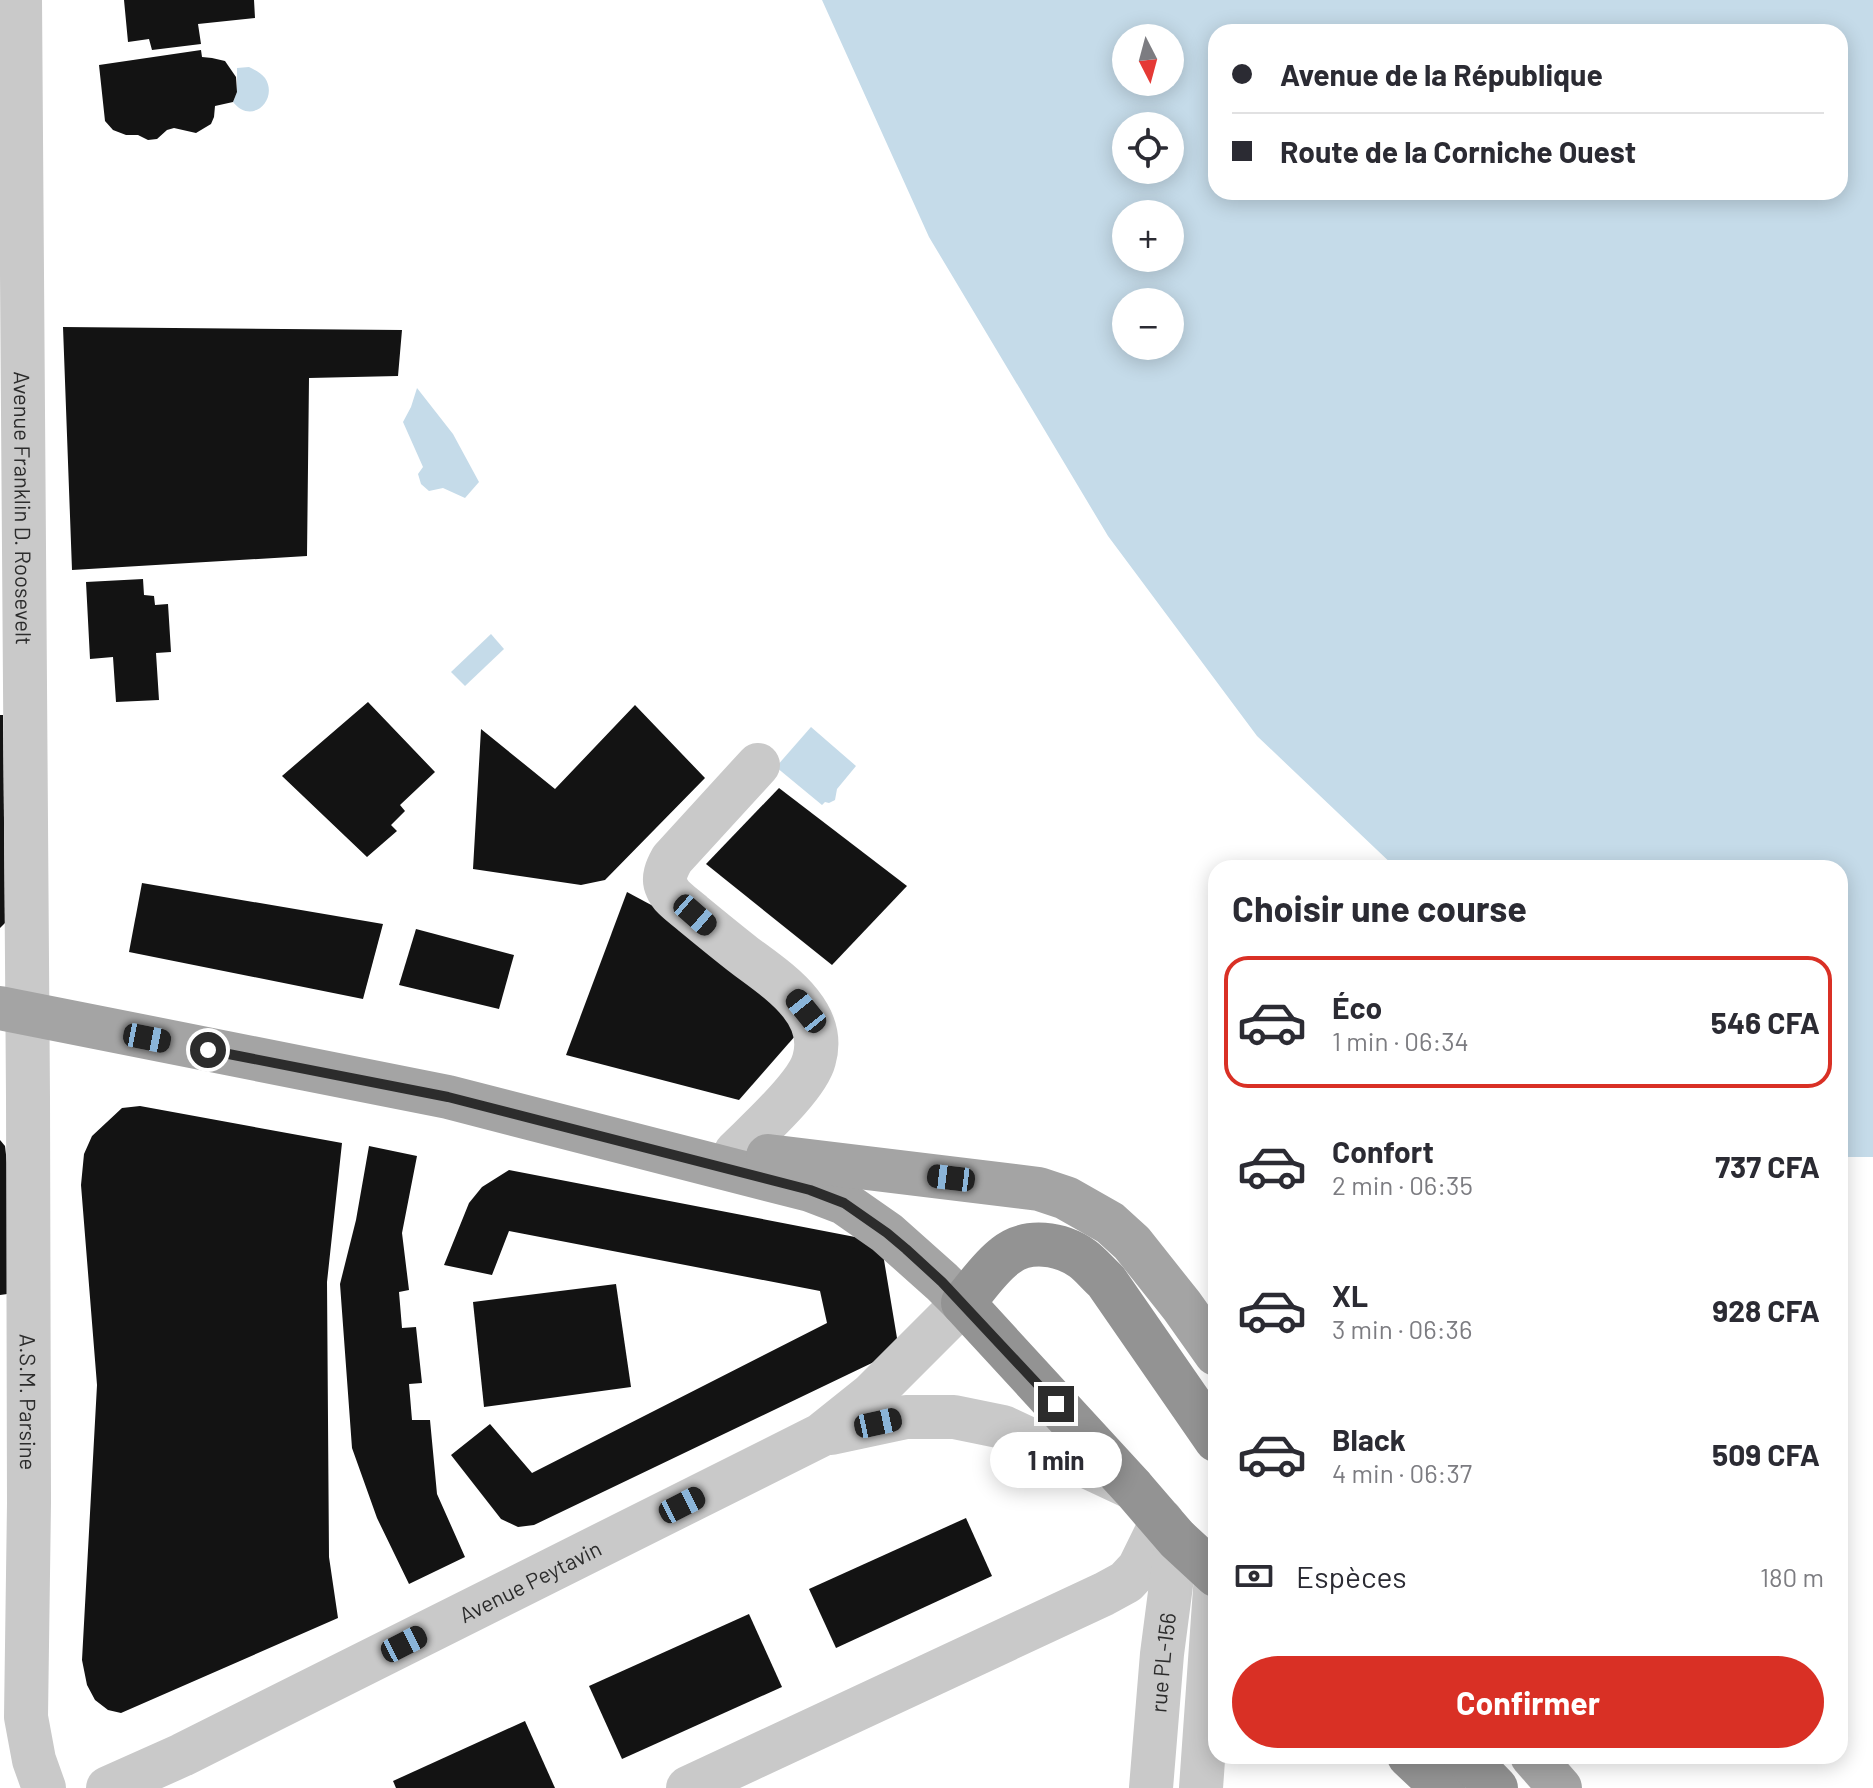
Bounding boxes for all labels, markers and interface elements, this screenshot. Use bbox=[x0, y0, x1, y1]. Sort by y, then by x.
north arrow bbox=[1112, 24, 1184, 96]
map controls bbox=[1112, 24, 1184, 360]
text: Avenue de la République bbox=[1280, 56, 1603, 92]
button: locate bbox=[1112, 112, 1184, 184]
text: Route de la Corniche Ouest bbox=[1280, 133, 1636, 169]
button: + bbox=[1112, 200, 1184, 272]
button: − bbox=[1112, 288, 1184, 360]
street label: Avenue Franklin D. Roosevelt bbox=[10, 371, 38, 645]
text: Choisir une course bbox=[1232, 886, 1527, 929]
car bbox=[669, 890, 721, 940]
car bbox=[782, 985, 830, 1037]
icon: car bbox=[1236, 986, 1308, 1058]
text: Éco bbox=[1332, 989, 1382, 1025]
text: 546 CFA bbox=[1711, 1004, 1820, 1040]
car bbox=[121, 1022, 173, 1054]
text: 1 min · 06:34 bbox=[1332, 1025, 1469, 1056]
route start bbox=[190, 1032, 226, 1068]
icon: car bbox=[1236, 1130, 1308, 1202]
text: Confort bbox=[1332, 1133, 1434, 1169]
text: 737 CFA bbox=[1715, 1148, 1820, 1184]
car bbox=[926, 1163, 976, 1193]
text: 2 min · 06:35 bbox=[1332, 1169, 1473, 1200]
icon: car bbox=[1236, 1274, 1308, 1346]
text: XL bbox=[1332, 1277, 1368, 1313]
text: 928 CFA bbox=[1712, 1292, 1820, 1328]
text: 3 min · 06:36 bbox=[1332, 1313, 1472, 1344]
street label: A.S.M. Parsine bbox=[16, 1334, 42, 1470]
route end bbox=[1038, 1386, 1074, 1422]
car bbox=[852, 1406, 904, 1440]
icon: car bbox=[1236, 1418, 1308, 1490]
text: Black bbox=[1332, 1421, 1406, 1457]
callout: 1 min bbox=[990, 1432, 1122, 1488]
text: 509 CFA bbox=[1712, 1436, 1820, 1472]
text: 1 min bbox=[1028, 1444, 1084, 1475]
text: 4 min · 06:37 bbox=[1332, 1457, 1472, 1488]
car bbox=[655, 1483, 709, 1527]
street label: Avenue Peytavin bbox=[454, 1534, 605, 1627]
icon: cash bbox=[1232, 1554, 1276, 1598]
text: Espèces bbox=[1296, 1558, 1407, 1594]
text: 180 m bbox=[1760, 1561, 1824, 1592]
street label: rue PL-156 bbox=[1144, 1611, 1180, 1714]
car bbox=[377, 1622, 431, 1666]
button: Confirmer bbox=[1232, 1656, 1824, 1748]

